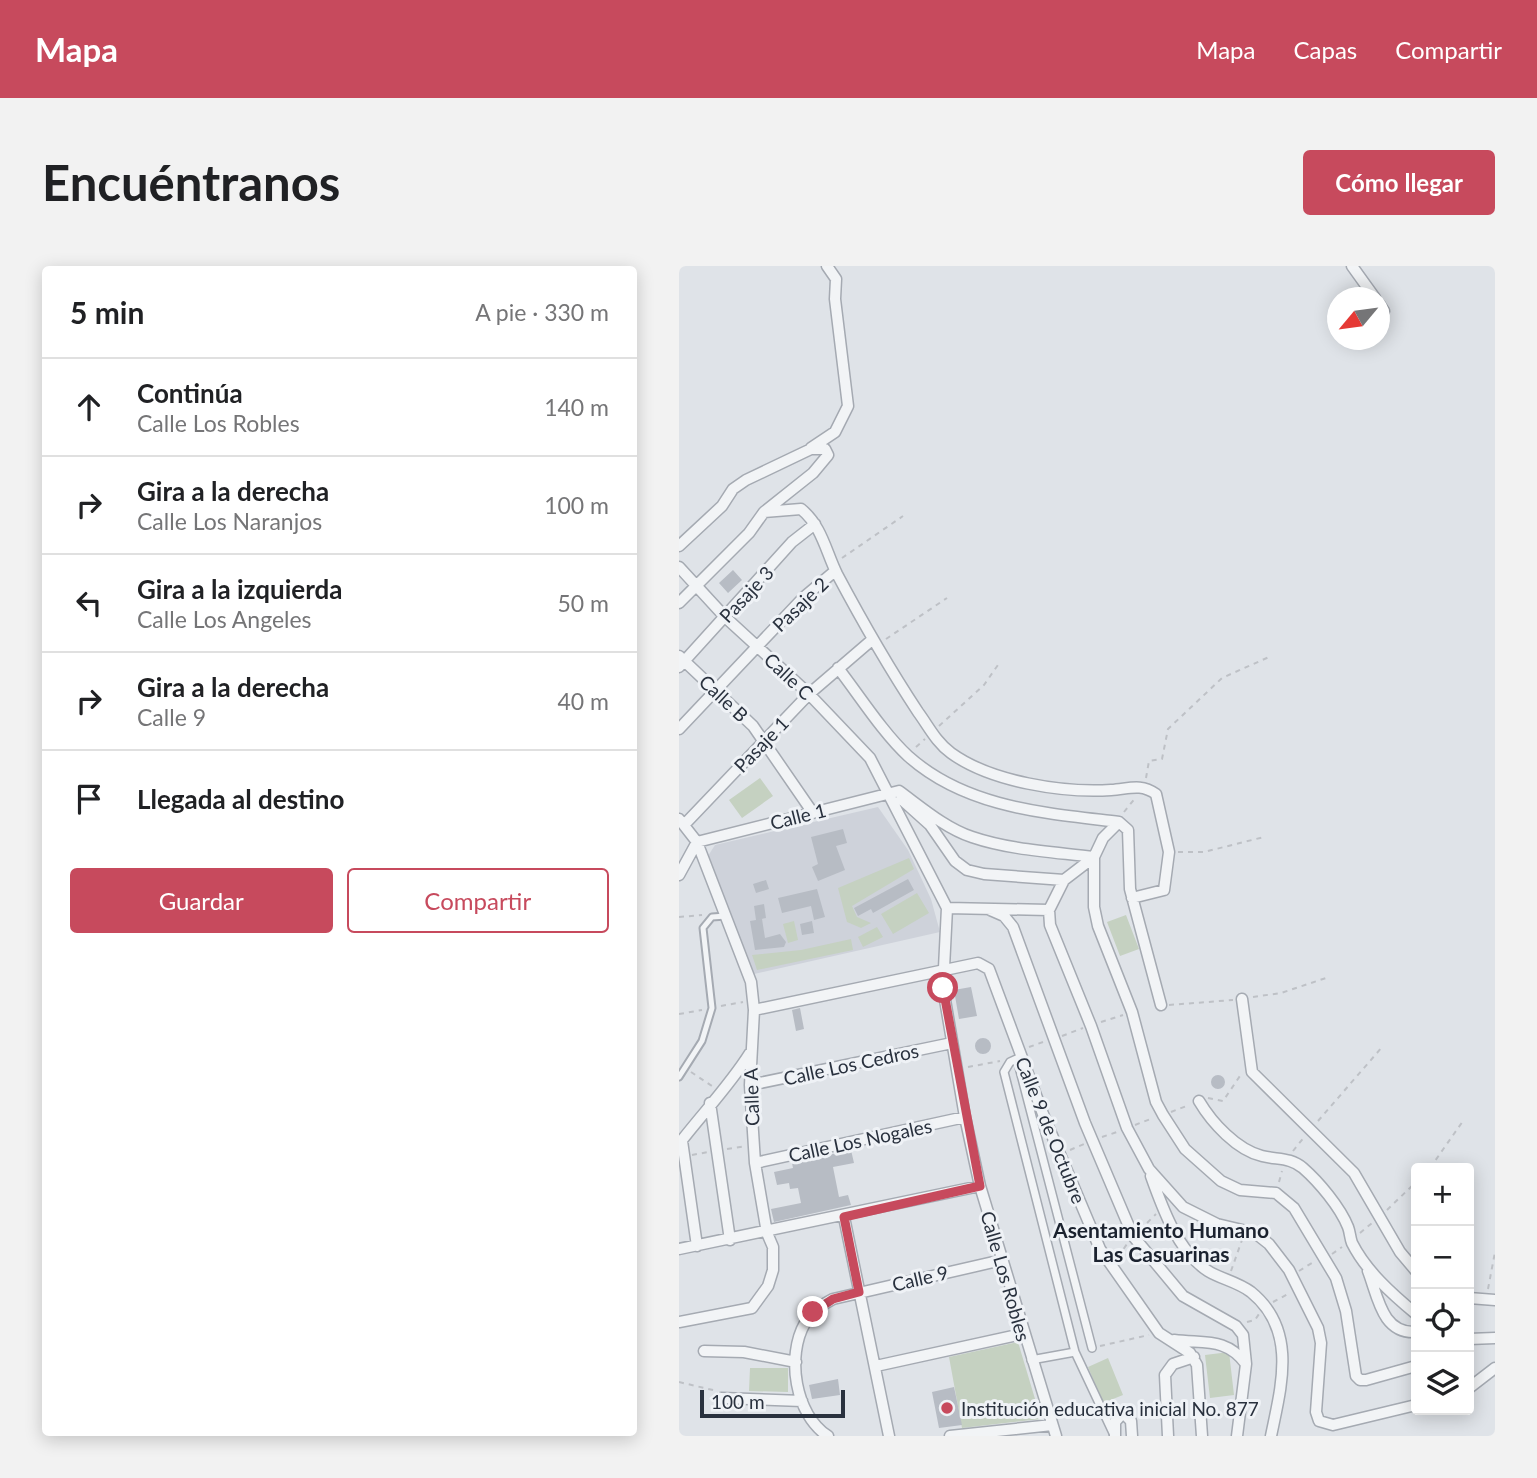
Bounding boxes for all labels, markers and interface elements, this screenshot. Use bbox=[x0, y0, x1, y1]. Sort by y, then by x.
text: Mapa bbox=[35, 29, 118, 69]
text: Mapa bbox=[1196, 35, 1255, 64]
text: Capas bbox=[1293, 35, 1357, 64]
text: Compartir bbox=[1395, 35, 1502, 64]
button: Cómo llegar bbox=[1303, 150, 1495, 215]
text: Encuéntranos bbox=[42, 153, 340, 211]
north arrow bbox=[1327, 287, 1390, 350]
text: 5 min bbox=[70, 294, 144, 330]
text: A pie · 330 m bbox=[475, 298, 609, 326]
text: Continúa bbox=[137, 377, 243, 409]
icon: ahead bbox=[70, 388, 108, 426]
text: 140 m bbox=[544, 393, 609, 421]
text: Calle Los Robles bbox=[137, 409, 300, 437]
text: Gira a la derecha bbox=[137, 475, 329, 507]
icon: right bbox=[70, 486, 108, 524]
text: 100 m bbox=[544, 491, 609, 519]
text: Calle Los Naranjos bbox=[137, 507, 322, 535]
street label: Pasaje 3 bbox=[714, 561, 778, 627]
street label: Pasaje 2 bbox=[767, 572, 833, 636]
text: Gira a la izquierda bbox=[137, 573, 343, 605]
icon: left bbox=[70, 584, 108, 622]
text: 50 m bbox=[558, 589, 609, 617]
text: Calle Los Angeles bbox=[137, 605, 312, 633]
street label: Calle C bbox=[760, 648, 819, 705]
street label: Calle B bbox=[695, 670, 753, 726]
text: Gira a la derecha bbox=[137, 671, 329, 703]
icon: right bbox=[70, 682, 108, 720]
text: 40 m bbox=[558, 687, 609, 715]
text: Calle 9 bbox=[137, 703, 206, 731]
street label: Pasaje 1 bbox=[729, 711, 793, 777]
icon: arrive bbox=[70, 780, 108, 818]
text: Llegada al destino bbox=[137, 783, 344, 815]
street label: Calle 1 bbox=[768, 798, 828, 834]
button: Guardar bbox=[70, 868, 333, 933]
button: Compartir bbox=[347, 868, 609, 933]
route start bbox=[927, 972, 958, 1003]
street label: Calle Los Cedros bbox=[781, 1038, 921, 1090]
street label: Calle 9 de Octubre bbox=[1011, 1053, 1091, 1207]
street label: Calle A bbox=[738, 1067, 764, 1127]
street label: Calle Los Nogales bbox=[786, 1114, 934, 1166]
map controls bbox=[1411, 1163, 1474, 1415]
button: + bbox=[1411, 1163, 1474, 1226]
street label: Calle Los Robles bbox=[976, 1208, 1036, 1344]
district label: Asentamiento Humano Las Casuarinas bbox=[1052, 1217, 1269, 1266]
button: − bbox=[1411, 1226, 1474, 1289]
street label: Calle 9 bbox=[890, 1260, 950, 1296]
button: locate bbox=[1411, 1289, 1474, 1352]
route end bbox=[797, 1296, 828, 1327]
button: layers bbox=[1411, 1352, 1474, 1415]
scale bar bbox=[700, 1387, 845, 1419]
text: 100 m bbox=[711, 1390, 765, 1413]
place label: Institución educativa inicial No. 877 bbox=[961, 1397, 1259, 1420]
marker: Institución educativa inicial No. 877 bbox=[939, 1400, 955, 1416]

